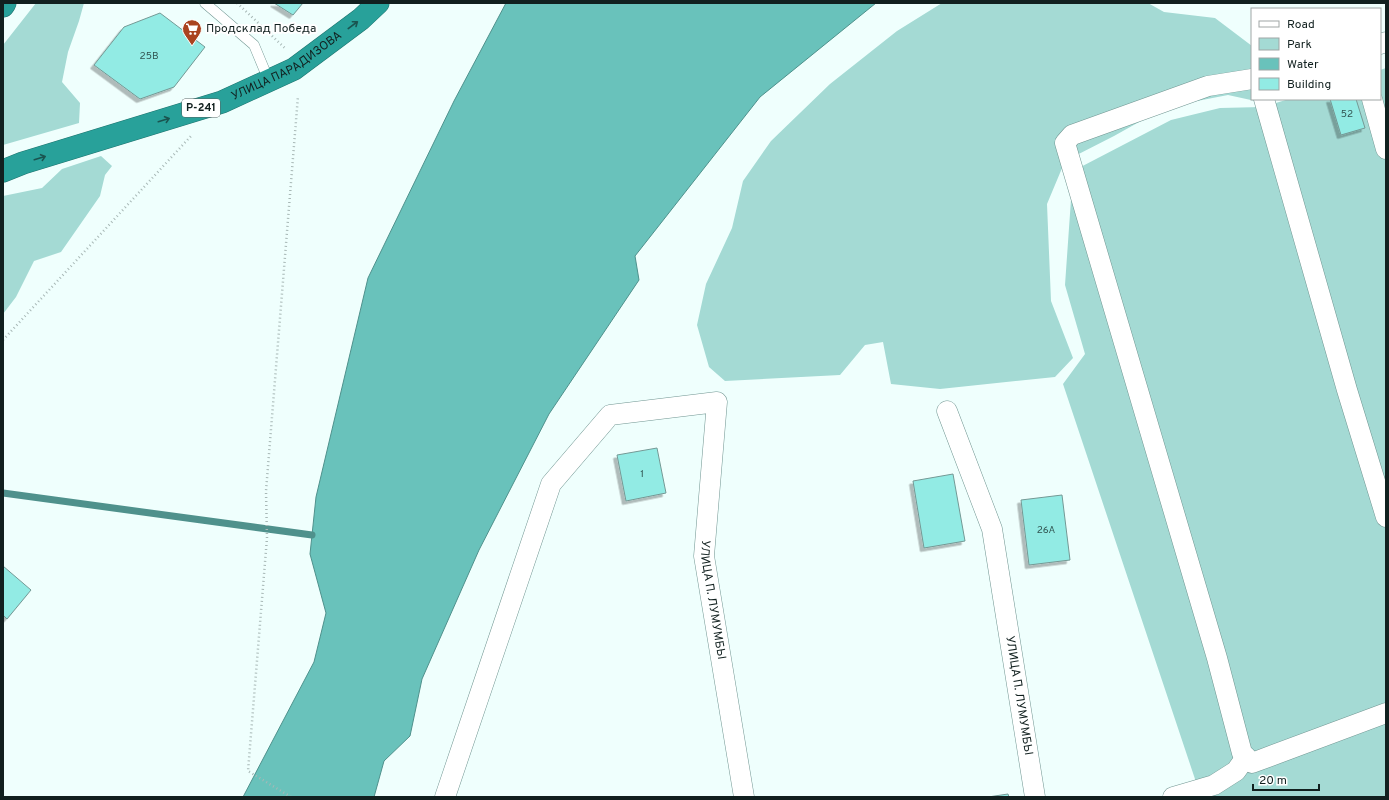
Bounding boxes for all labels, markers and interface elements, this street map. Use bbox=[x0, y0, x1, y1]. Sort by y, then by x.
legend bbox=[1251, 8, 1381, 100]
text: Road bbox=[1287, 17, 1315, 33]
supermarket icon: Продсклад Победа bbox=[181, 18, 203, 46]
one-way arrow bbox=[348, 20, 359, 29]
place label: Продсклад Победа bbox=[206, 21, 316, 37]
street label: УЛИЦА ПАРАДИЗОВА bbox=[229, 28, 345, 105]
text: Park bbox=[1287, 37, 1312, 53]
house number: 25В bbox=[140, 50, 158, 63]
text: Water bbox=[1287, 57, 1319, 73]
text: Building bbox=[1287, 77, 1331, 93]
road number: Р-241 bbox=[182, 99, 220, 117]
house number: 52 bbox=[1341, 108, 1353, 121]
one-way arrow bbox=[157, 116, 170, 123]
one-way arrow bbox=[33, 154, 46, 161]
house number: 1 bbox=[640, 468, 644, 481]
house number: 26А bbox=[1037, 524, 1056, 537]
street label: УЛИЦА П. ЛУМУМБЫ bbox=[696, 539, 729, 661]
street label: УЛИЦА П. ЛУМУМБЫ bbox=[1001, 635, 1036, 757]
scale bar bbox=[1253, 766, 1319, 792]
text: 20 m bbox=[1259, 773, 1287, 789]

